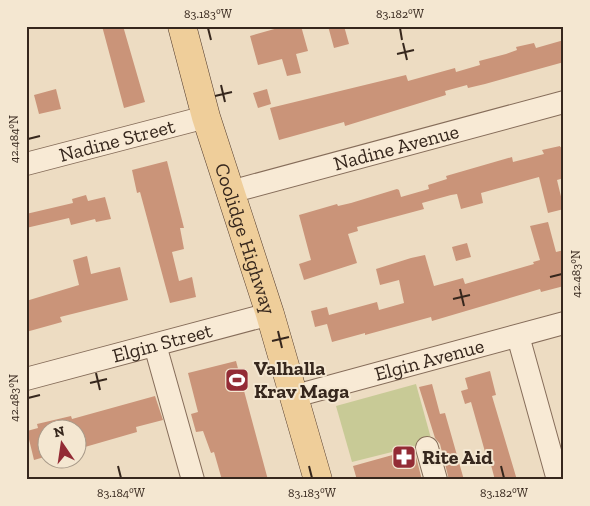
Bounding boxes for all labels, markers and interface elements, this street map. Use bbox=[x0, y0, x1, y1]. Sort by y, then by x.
text: 83.183°W bbox=[184, 7, 233, 21]
text: 83.182°W bbox=[376, 7, 425, 21]
street label: Nadine Street bbox=[56, 114, 178, 167]
text: 42.484°N bbox=[7, 115, 21, 163]
street label: Nadine Avenue bbox=[331, 119, 461, 176]
street label: Coolidge Highway bbox=[210, 160, 282, 318]
text: 42.483°N bbox=[569, 250, 583, 298]
street label: Elgin Street bbox=[110, 318, 215, 367]
street label: Elgin Avenue bbox=[372, 333, 487, 386]
place label: Valhalla Krav Maga bbox=[254, 356, 349, 403]
sports icon: Valhalla Krav Maga bbox=[224, 367, 250, 393]
text: 42.483°N bbox=[7, 374, 21, 422]
north arrow bbox=[38, 418, 88, 468]
text: N bbox=[52, 422, 67, 441]
pharmacy icon: Rite Aid bbox=[391, 444, 417, 470]
place label: Rite Aid bbox=[422, 445, 493, 469]
text: 83.184°W bbox=[97, 486, 146, 500]
text: 83.183°W bbox=[288, 486, 337, 500]
text: 83.182°W bbox=[480, 486, 529, 500]

